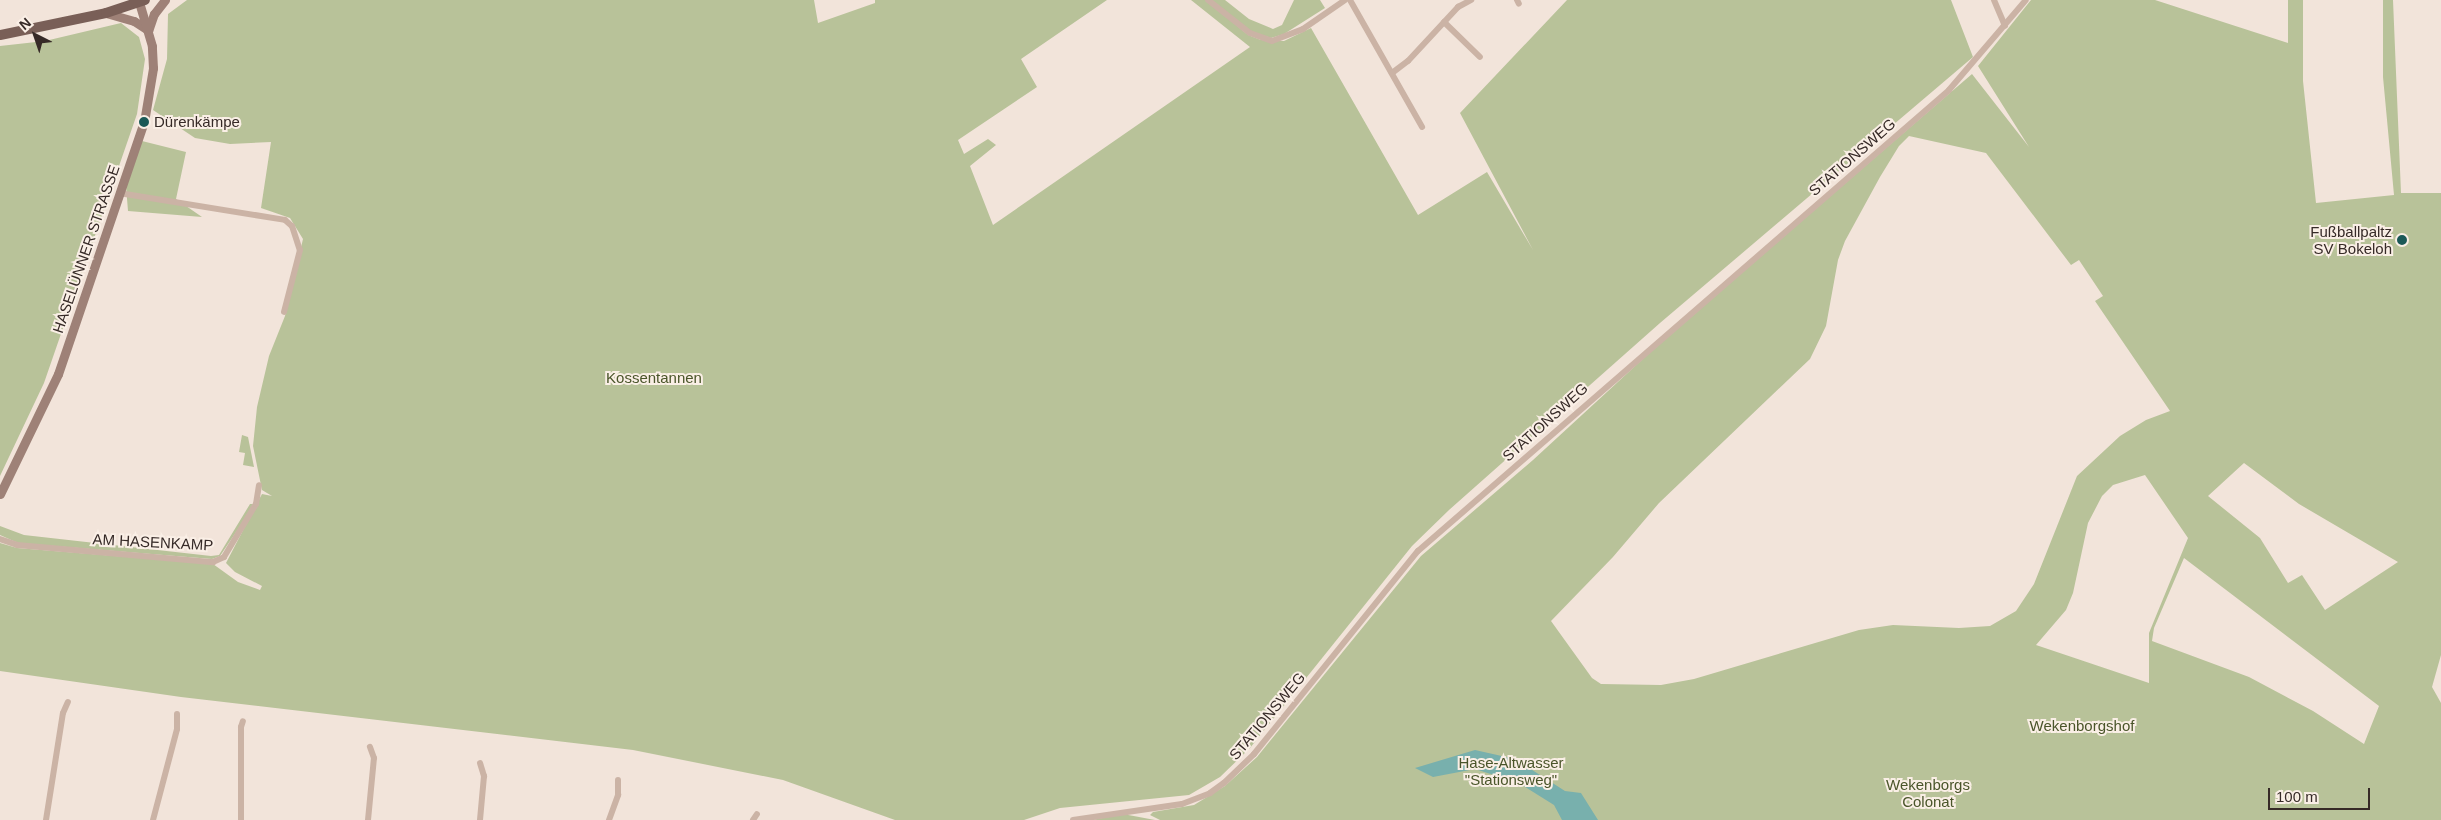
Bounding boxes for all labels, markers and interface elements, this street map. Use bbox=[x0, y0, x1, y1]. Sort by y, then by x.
north arrow bbox=[10, 10, 60, 60]
text: N bbox=[16, 14, 34, 33]
place label: Dürenkämpe bbox=[154, 113, 240, 131]
street label: STATIONSWEG bbox=[1805, 115, 1899, 199]
marker: Dürenkämpe bbox=[138, 116, 150, 128]
street label: HASELÜNNER STRASSE bbox=[49, 163, 123, 335]
place label: Fußballpaltz SV Bokeloh bbox=[2310, 222, 2392, 257]
marker: Fußballpaltz SV Bokeloh bbox=[2396, 234, 2408, 246]
park label: Kossentannen bbox=[606, 369, 702, 387]
street label: STATIONSWEG bbox=[1499, 379, 1591, 465]
street label: AM HASENKAMP bbox=[92, 530, 214, 554]
street label: STATIONSWEG bbox=[1225, 669, 1309, 763]
park label: Wekenborgshof bbox=[2030, 717, 2134, 735]
park label: Hase-Altwasser "Stationsweg" bbox=[1458, 753, 1564, 788]
park label: Wekenborgs Colonat bbox=[1886, 775, 1970, 810]
scale bar bbox=[2271, 778, 2374, 810]
text: 100 m bbox=[2276, 788, 2318, 805]

